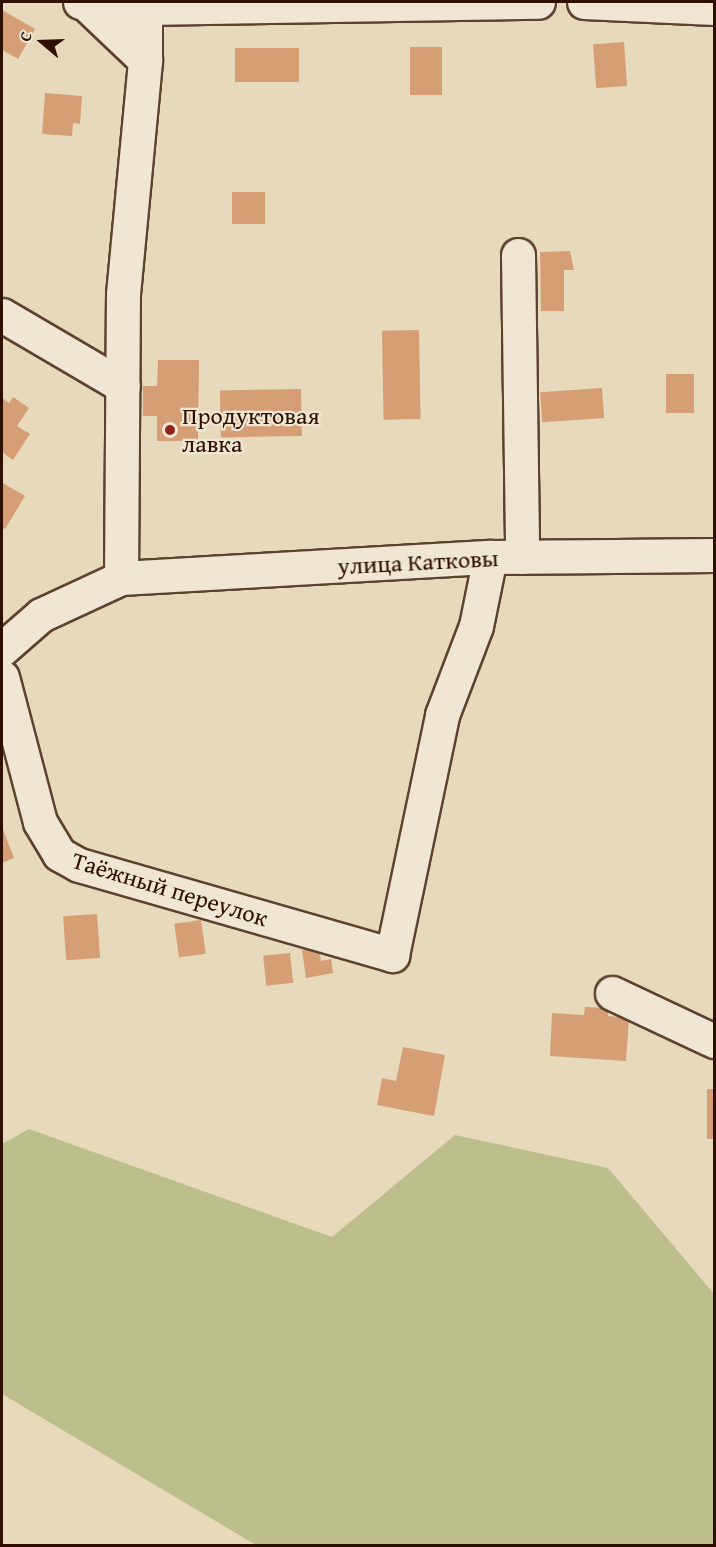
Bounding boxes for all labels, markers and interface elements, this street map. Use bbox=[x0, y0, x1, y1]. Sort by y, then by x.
north arrow bbox=[12, 12, 72, 72]
text: С bbox=[12, 28, 38, 44]
place label: Продуктовая лавка bbox=[182, 402, 320, 458]
marker: Продуктовая лавка bbox=[163, 423, 177, 437]
street label: улица Катковы bbox=[337, 543, 499, 581]
street label: Таёжный переулок bbox=[69, 846, 271, 932]

